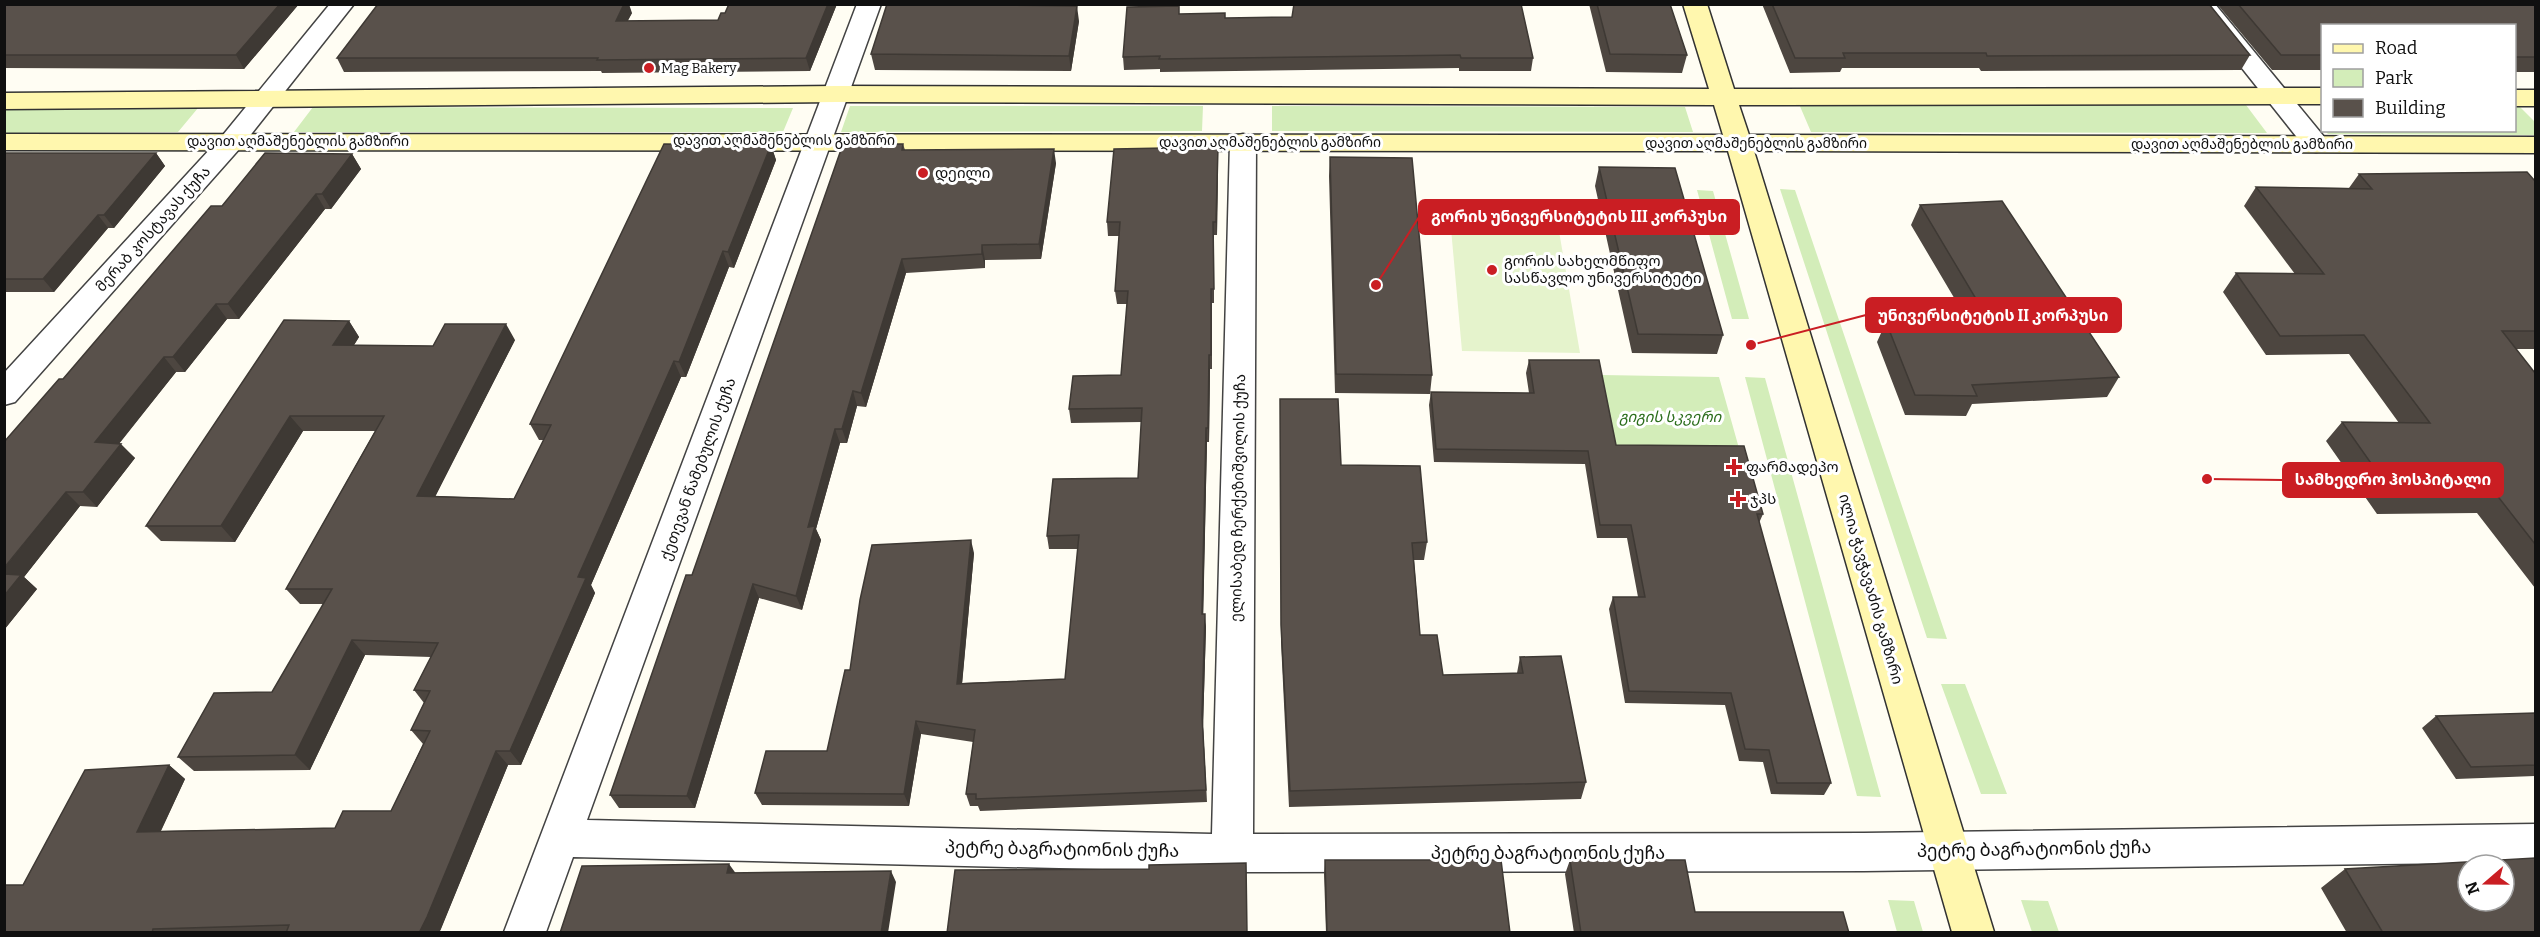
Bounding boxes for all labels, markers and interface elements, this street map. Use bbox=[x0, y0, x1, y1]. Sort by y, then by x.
legend bbox=[2321, 24, 2516, 132]
text: Road bbox=[2375, 37, 2418, 59]
place label: Mag Bakery bbox=[661, 60, 737, 77]
marker: Mag Bakery bbox=[642, 61, 656, 75]
text: Park bbox=[2375, 67, 2414, 89]
text: Building bbox=[2375, 97, 2446, 119]
street label: დავით აღმაშენებლის გამზირი bbox=[673, 132, 895, 149]
street label: დავით აღმაშენებლის გამზირი bbox=[187, 133, 409, 150]
street label: დავით აღმაშენებლის გამზირი bbox=[1159, 134, 1381, 151]
street label: დავით აღმაშენებლის გამზირი bbox=[1645, 135, 1867, 152]
street label: დავით აღმაშენებლის გამზირი bbox=[2131, 136, 2353, 153]
street label: მერაბ კოსტავას ქუჩა bbox=[92, 162, 214, 296]
place label: დეილი bbox=[935, 164, 990, 182]
marker: დეილი bbox=[916, 166, 930, 180]
callout: გორის უნივერსიტეტის III კორპუსი bbox=[1419, 200, 1739, 234]
text: გორის უნივერსიტეტის III კორპუსი bbox=[1431, 207, 1727, 226]
place label: გორის სახელმწიფო სასწავლო უნივერსიტეტი bbox=[1504, 252, 1702, 287]
marker: გორის სახელმწიფო სასწავლო უნივერსიტეტი bbox=[1485, 263, 1499, 277]
callout: უნივერსიტეტის II კორპუსი bbox=[1866, 298, 2121, 332]
text: უნივერსიტეტის II კორპუსი bbox=[1878, 306, 2108, 325]
street label: ელისაბედ ჩერქეზიშვილის ქუჩა bbox=[1227, 374, 1249, 622]
street label: ქეთევან წამებულის ქუჩა bbox=[657, 375, 739, 563]
park label: გიგის სკვერი bbox=[1619, 408, 1722, 426]
place label: ფარმადეპო bbox=[1746, 458, 1839, 476]
marker: ფარმადეპო bbox=[1727, 460, 1741, 474]
callout: სამხედრო ჰოსპიტალი bbox=[2283, 463, 2503, 497]
text: სამხედრო ჰოსპიტალი bbox=[2295, 470, 2491, 490]
place label: ჯპს bbox=[1750, 490, 1776, 508]
marker: ჯპს bbox=[1731, 492, 1745, 506]
street label: ილია ჭავჭავაძის გამზირი bbox=[1835, 492, 1907, 686]
street label: პეტრე ბაგრატიონის ქუჩა bbox=[945, 836, 1179, 862]
street label: პეტრე ბაგრატიონის ქუჩა bbox=[1917, 836, 2151, 862]
street label: პეტრე ბაგრატიონის ქუჩა bbox=[1431, 842, 1665, 864]
north arrow bbox=[2456, 853, 2516, 913]
text: N bbox=[2461, 879, 2483, 897]

